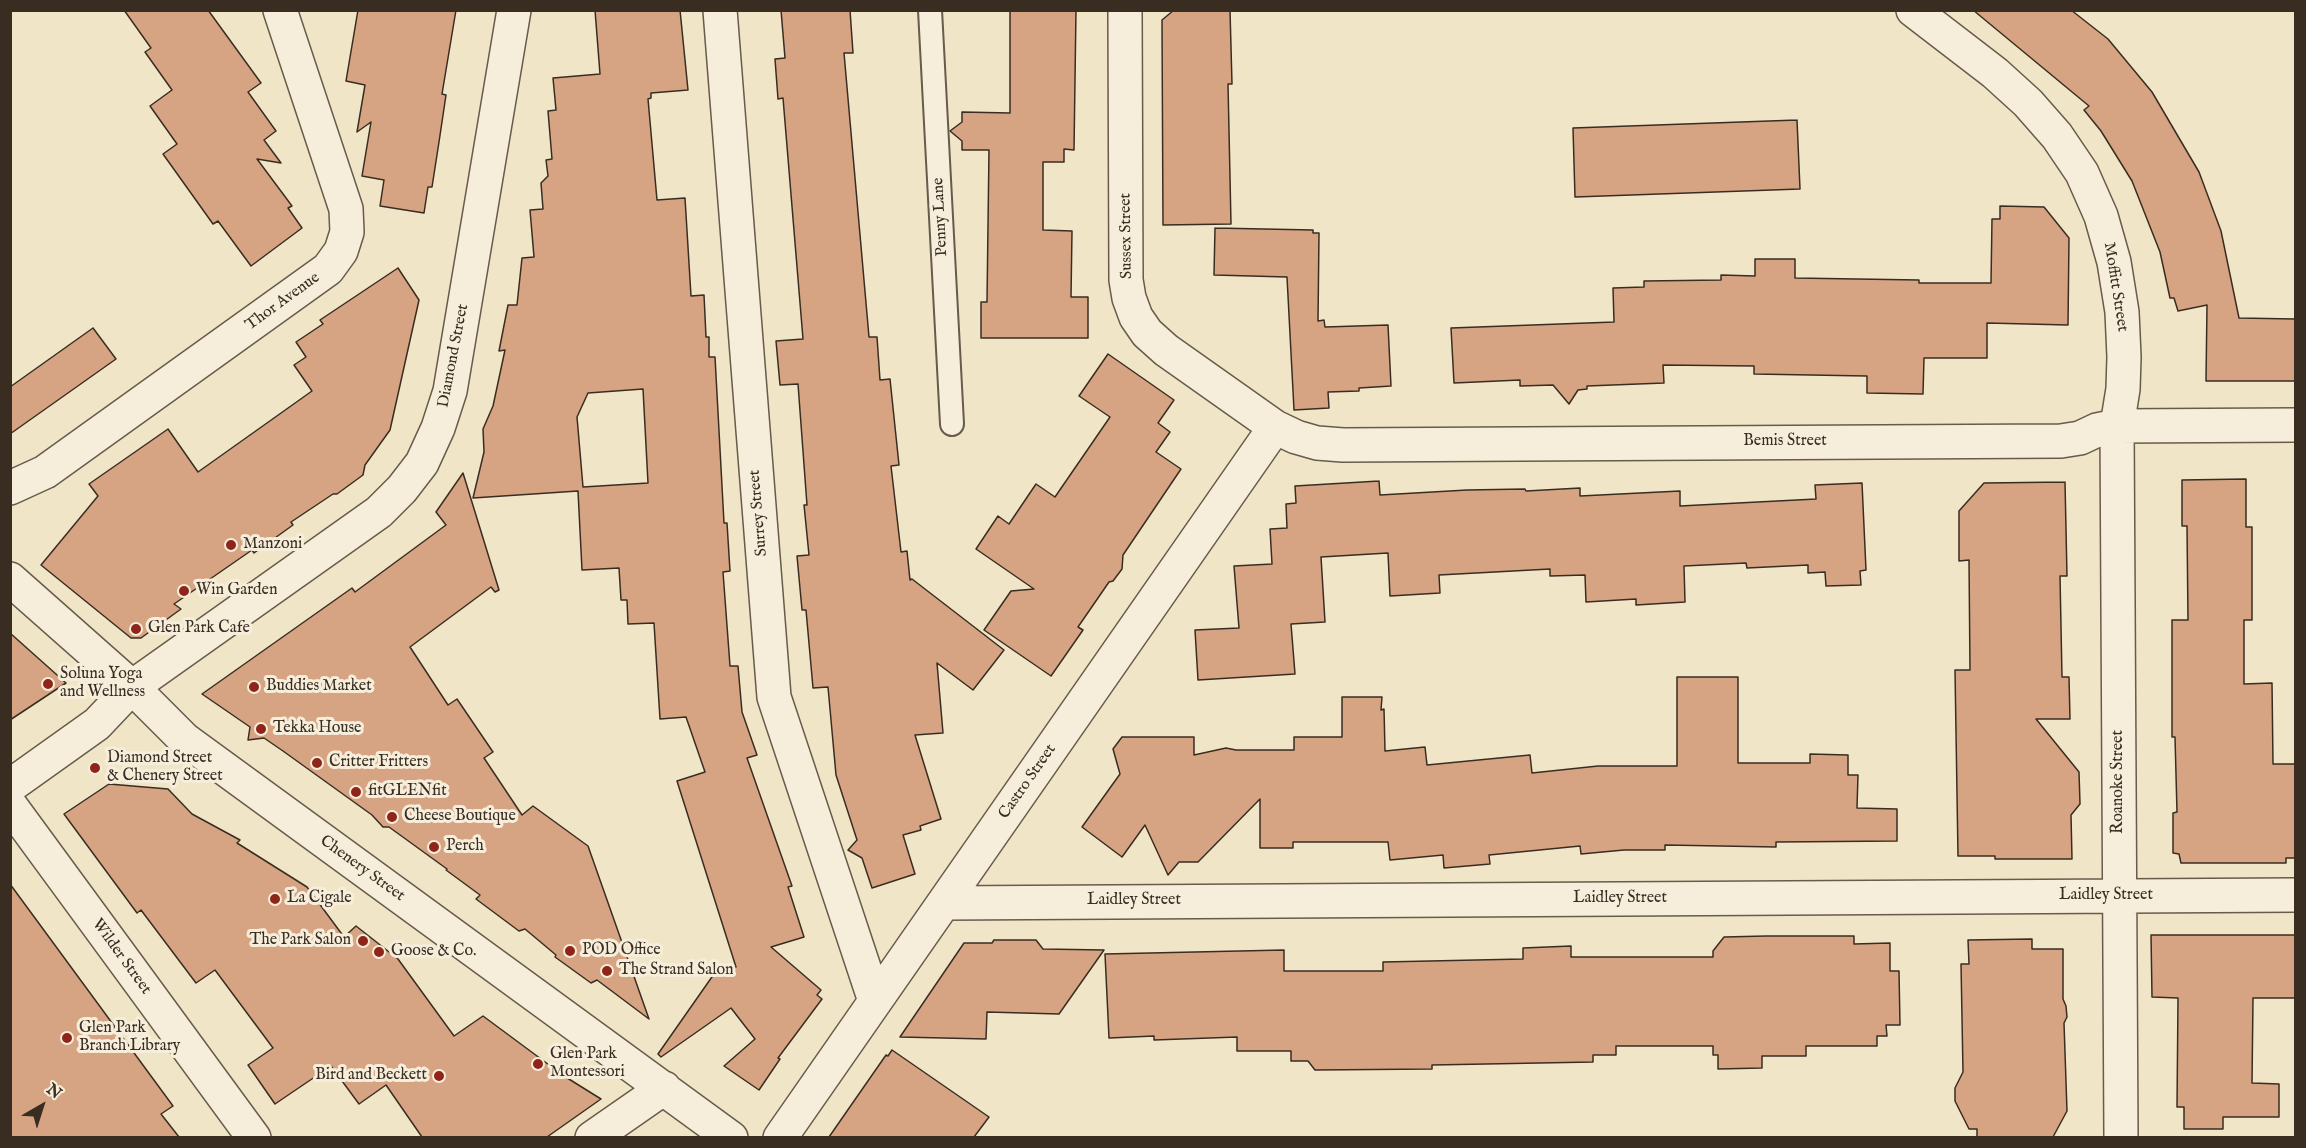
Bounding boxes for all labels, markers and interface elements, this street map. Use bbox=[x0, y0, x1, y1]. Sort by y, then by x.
street label: Penny Lane bbox=[929, 177, 953, 257]
street label: Sussex Street bbox=[1117, 193, 1137, 279]
street label: Moffitt Street bbox=[2098, 241, 2132, 333]
street label: Thor Avenue bbox=[242, 269, 324, 335]
street label: Diamond Street bbox=[435, 303, 473, 409]
street label: Bemis Street bbox=[1743, 432, 1827, 452]
street label: Surrey Street bbox=[746, 469, 772, 557]
place label: Manzoni bbox=[243, 535, 302, 555]
marker: Manzoni bbox=[224, 538, 238, 552]
place label: Win Garden bbox=[196, 581, 277, 601]
marker: Win Garden bbox=[177, 584, 191, 598]
place label: Glen Park Cafe bbox=[148, 619, 250, 639]
marker: Glen Park Cafe bbox=[129, 622, 143, 636]
place label: Soluna Yoga and Wellness bbox=[60, 665, 145, 703]
marker: Soluna Yoga and Wellness bbox=[41, 677, 55, 691]
place label: Buddies Market bbox=[266, 677, 372, 697]
marker: Buddies Market bbox=[247, 680, 261, 694]
place label: Tekka House bbox=[273, 719, 361, 739]
marker: Tekka House bbox=[254, 722, 268, 736]
street label: Roanoke Street bbox=[2109, 730, 2129, 834]
street label: Castro Street bbox=[995, 741, 1061, 823]
place label: Diamond Street & Chenery Street bbox=[107, 749, 223, 787]
place label: Critter Fritters bbox=[329, 753, 428, 773]
marker: Critter Fritters bbox=[310, 756, 324, 770]
marker: Diamond Street & Chenery Street bbox=[88, 761, 102, 775]
place label: fitGLENfit bbox=[368, 782, 447, 802]
marker: fitGLENfit bbox=[349, 785, 363, 799]
place label: Cheese Boutique bbox=[404, 807, 516, 827]
marker: Cheese Boutique bbox=[385, 810, 399, 824]
street label: Chenery Street bbox=[316, 832, 408, 906]
place label: Perch bbox=[446, 837, 484, 857]
marker: Perch bbox=[427, 840, 441, 854]
street label: Laidley Street bbox=[2059, 886, 2153, 906]
place label: La Cigale bbox=[287, 889, 352, 909]
street label: Laidley Street bbox=[1573, 889, 1667, 909]
street label: Laidley Street bbox=[1087, 891, 1181, 911]
marker: La Cigale bbox=[268, 892, 282, 906]
street label: Wilder Street bbox=[87, 915, 155, 999]
place label: The Park Salon bbox=[250, 931, 351, 951]
marker: The Park Salon bbox=[356, 934, 370, 948]
place label: POD Office bbox=[582, 941, 661, 961]
place label: Goose & Co. bbox=[391, 942, 476, 962]
marker: POD Office bbox=[563, 944, 577, 958]
marker: Goose & Co. bbox=[372, 945, 386, 959]
place label: The Strand Salon bbox=[619, 961, 734, 981]
marker: The Strand Salon bbox=[600, 964, 614, 978]
place label: Glen Park Branch Library bbox=[79, 1019, 180, 1057]
marker: Glen Park Branch Library bbox=[60, 1031, 74, 1045]
place label: Glen Park Montessori bbox=[550, 1045, 625, 1083]
marker: Glen Park Montessori bbox=[531, 1057, 545, 1071]
place label: Bird and Beckett bbox=[315, 1066, 427, 1086]
marker: Bird and Beckett bbox=[432, 1069, 446, 1083]
north arrow bbox=[12, 1076, 72, 1136]
text: N bbox=[42, 1080, 65, 1104]

